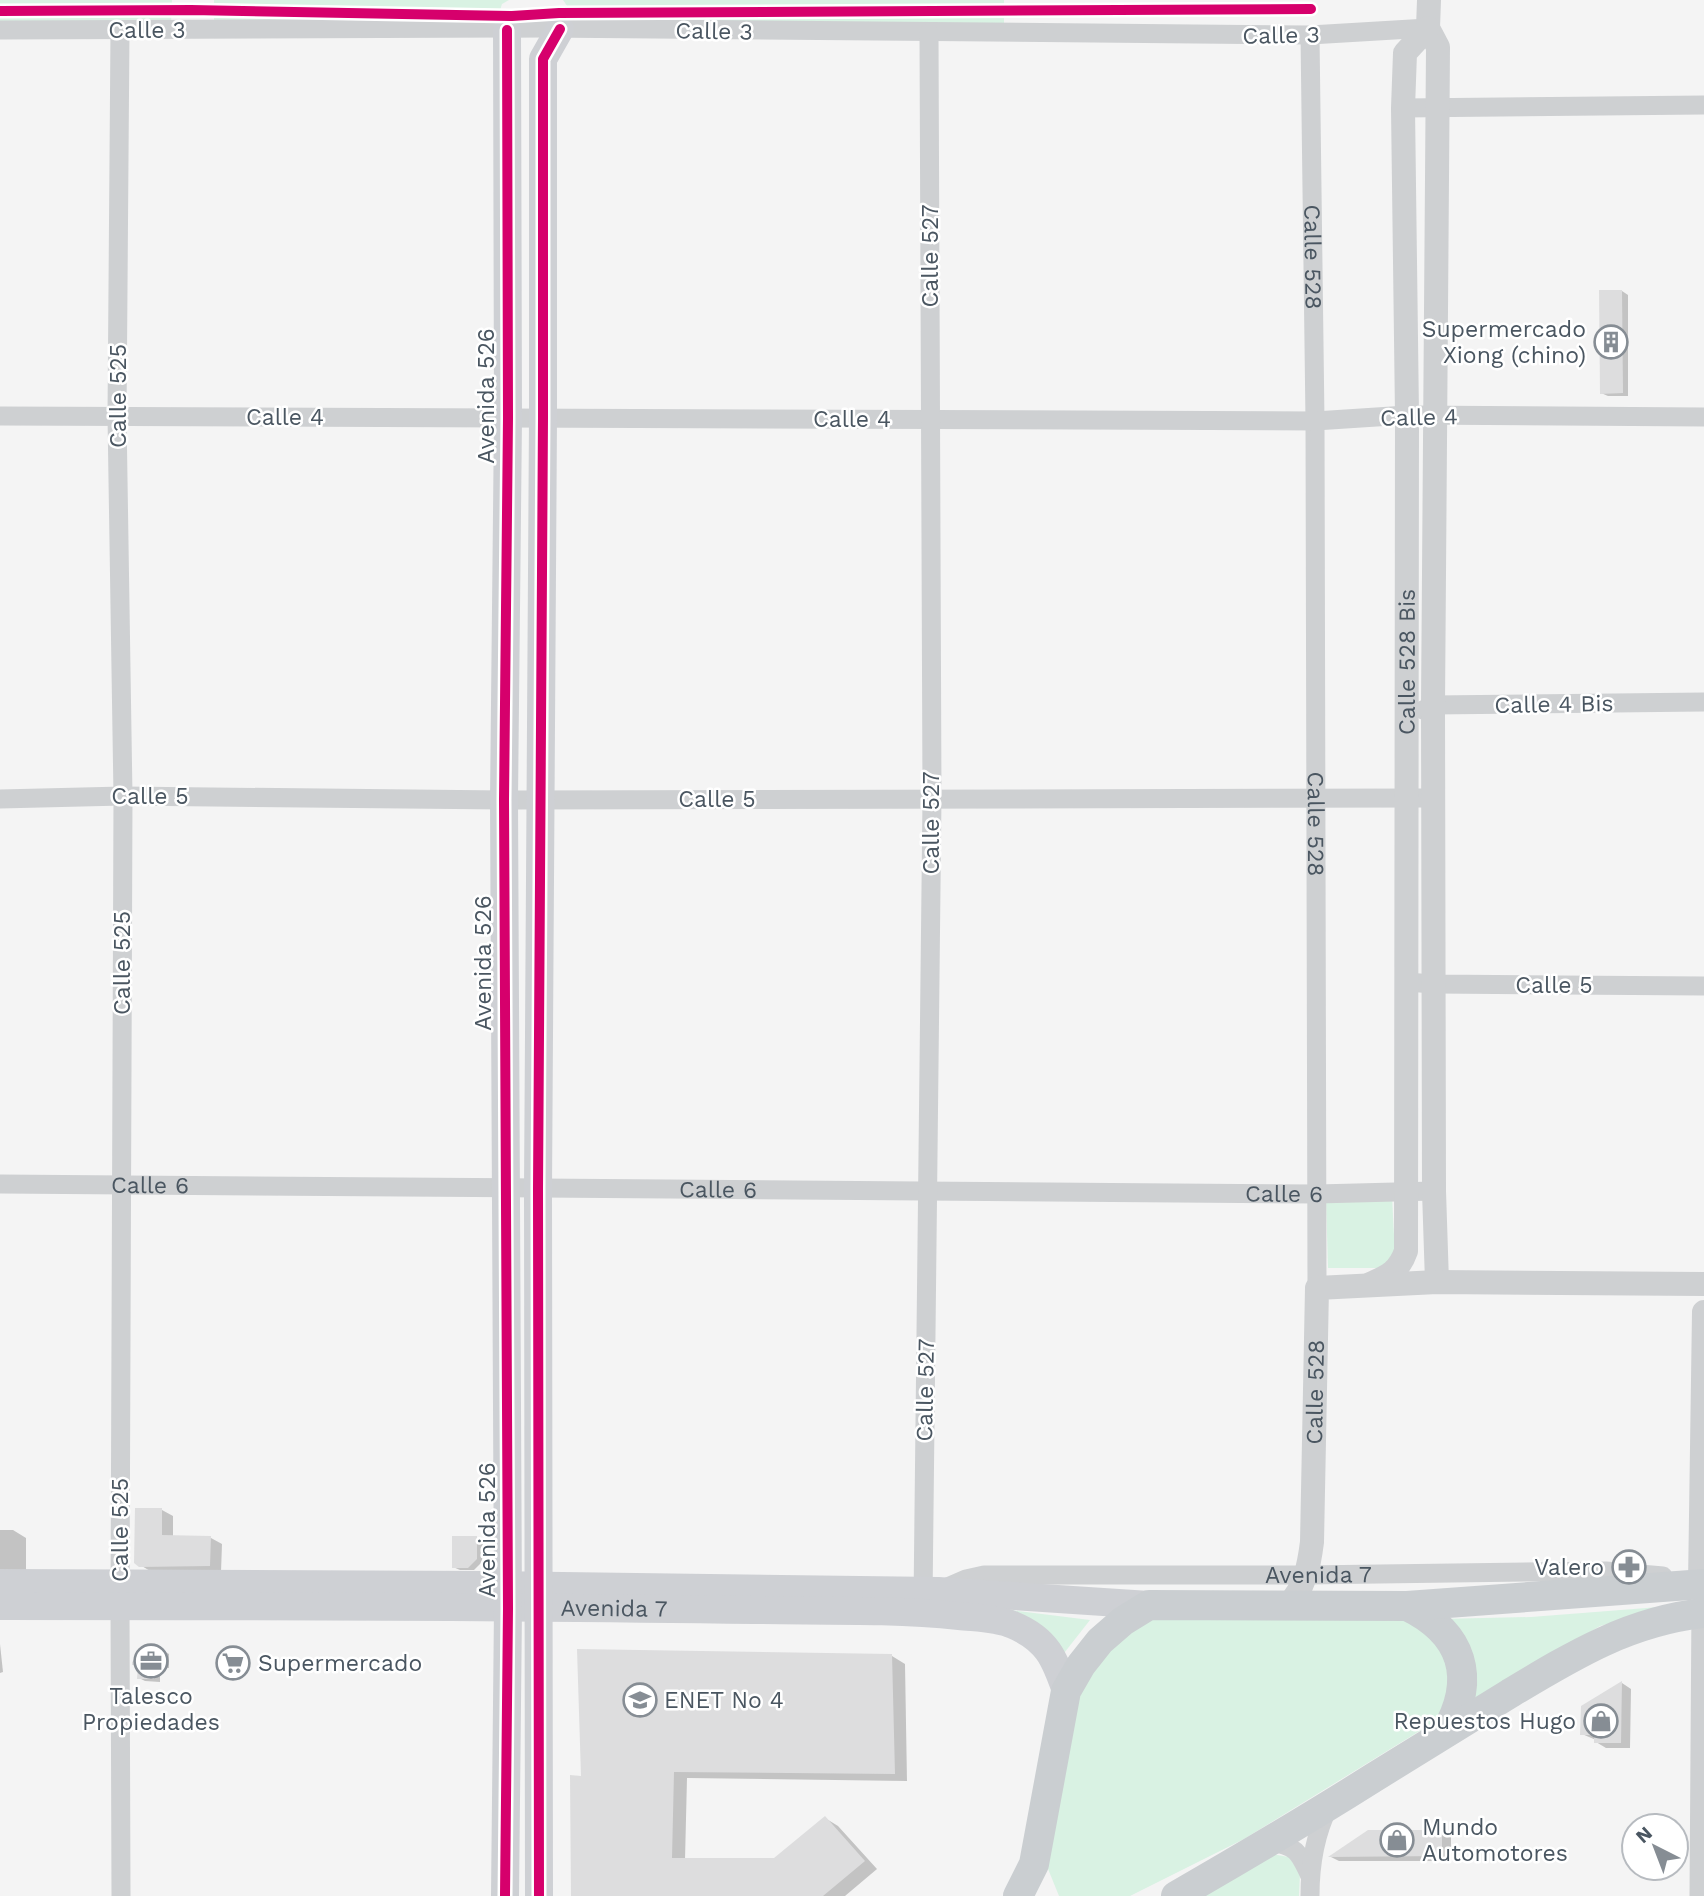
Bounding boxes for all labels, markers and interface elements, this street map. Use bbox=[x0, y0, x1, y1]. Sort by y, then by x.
street label: Calle 3 bbox=[108, 17, 186, 44]
street label: Calle 3 bbox=[675, 17, 753, 46]
street label: Calle 3 bbox=[1242, 21, 1320, 50]
street label: Calle 527 bbox=[917, 204, 944, 308]
street label: Calle 528 bbox=[1298, 204, 1327, 310]
place label: Supermercado Xiong (chino) bbox=[1422, 316, 1586, 369]
building icon: Supermercado Xiong (chino) bbox=[1592, 323, 1630, 361]
street label: Avenida 526 bbox=[473, 328, 500, 464]
street label: Calle 525 bbox=[105, 344, 132, 448]
street label: Calle 4 bbox=[1380, 403, 1458, 432]
street label: Calle 4 bbox=[246, 404, 324, 431]
street label: Calle 4 bbox=[813, 406, 891, 433]
street label: Calle 528 Bis bbox=[1394, 589, 1421, 735]
street label: Calle 4 Bis bbox=[1494, 690, 1614, 719]
street label: Calle 527 bbox=[918, 771, 945, 875]
street label: Calle 528 bbox=[1302, 771, 1329, 877]
street label: Calle 5 bbox=[111, 783, 189, 810]
street label: Calle 5 bbox=[678, 786, 756, 813]
street label: Avenida 526 bbox=[470, 895, 497, 1031]
street label: Calle 525 bbox=[109, 911, 136, 1015]
street label: Calle 5 bbox=[1515, 972, 1593, 999]
street label: Calle 6 bbox=[111, 1172, 189, 1199]
street label: Calle 6 bbox=[679, 1176, 757, 1204]
street label: Calle 6 bbox=[1245, 1180, 1323, 1208]
street label: Calle 527 bbox=[911, 1338, 940, 1442]
street label: Calle 528 bbox=[1301, 1339, 1330, 1445]
street label: Avenida 526 bbox=[474, 1462, 501, 1598]
street label: Calle 525 bbox=[107, 1478, 134, 1582]
pharmacy icon: Valero bbox=[1610, 1548, 1648, 1586]
place label: Valero bbox=[1534, 1554, 1604, 1581]
street label: Avenida 7 bbox=[1265, 1561, 1372, 1589]
street label: Avenida 7 bbox=[560, 1595, 668, 1623]
office icon: Talesco Propiedades bbox=[132, 1642, 170, 1680]
supermarket icon: Supermercado bbox=[214, 1644, 252, 1682]
place label: Supermercado bbox=[258, 1650, 422, 1677]
school or university icon: ENET No 4 bbox=[621, 1681, 659, 1719]
place label: Talesco Propiedades bbox=[82, 1683, 220, 1736]
place label: ENET No 4 bbox=[664, 1687, 784, 1714]
shop icon: Repuestos Hugo bbox=[1582, 1702, 1620, 1740]
place label: Repuestos Hugo bbox=[1393, 1708, 1576, 1735]
north arrow bbox=[1620, 1812, 1690, 1882]
place label: Mundo Automotores bbox=[1422, 1814, 1568, 1867]
shop icon: Mundo Automotores bbox=[1378, 1821, 1416, 1859]
text: N bbox=[1631, 1821, 1657, 1848]

